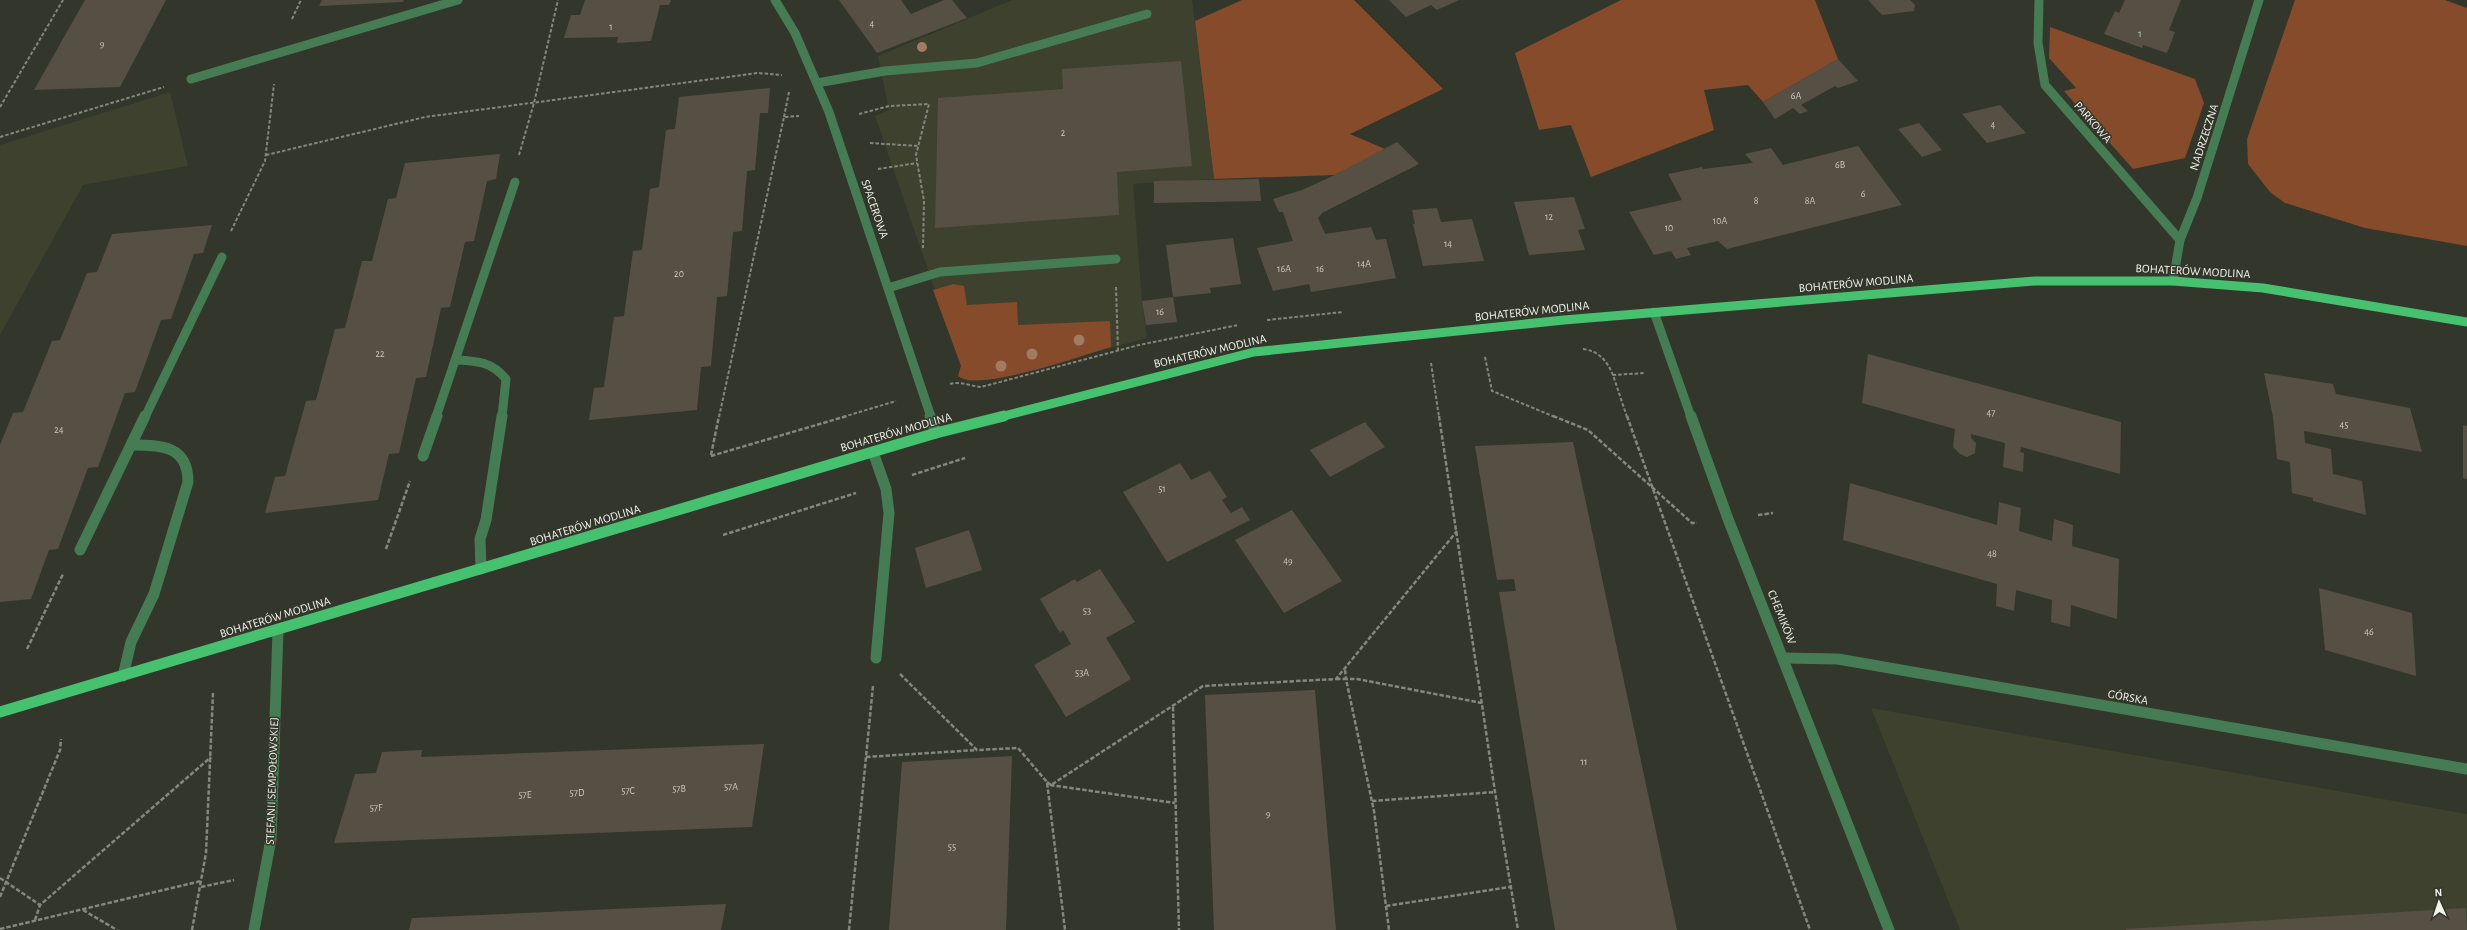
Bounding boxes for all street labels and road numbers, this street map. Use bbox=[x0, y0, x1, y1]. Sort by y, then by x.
street label: PARKOWA bbox=[2072, 99, 2114, 145]
street label: NADRZECZNA bbox=[2188, 102, 2220, 172]
street label: SPACEROWA bbox=[859, 178, 891, 240]
street label: BOHATERÓW MODLINA bbox=[2135, 261, 2251, 280]
street label: BOHATERÓW MODLINA bbox=[1798, 271, 1914, 294]
street label: BOHATERÓW MODLINA bbox=[1474, 298, 1590, 323]
street label: BOHATERÓW MODLINA bbox=[1152, 331, 1267, 370]
street label: BOHATERÓW MODLINA bbox=[839, 409, 953, 454]
street label: BOHATERÓW MODLINA bbox=[528, 501, 642, 548]
street label: CHEMIKÓW bbox=[1766, 588, 1799, 646]
street label: BOHATERÓW MODLINA bbox=[218, 593, 332, 640]
street label: GÓRSKA bbox=[2107, 687, 2149, 706]
street label: STEFANII SEMPOŁOWSKIEJ bbox=[264, 717, 280, 845]

